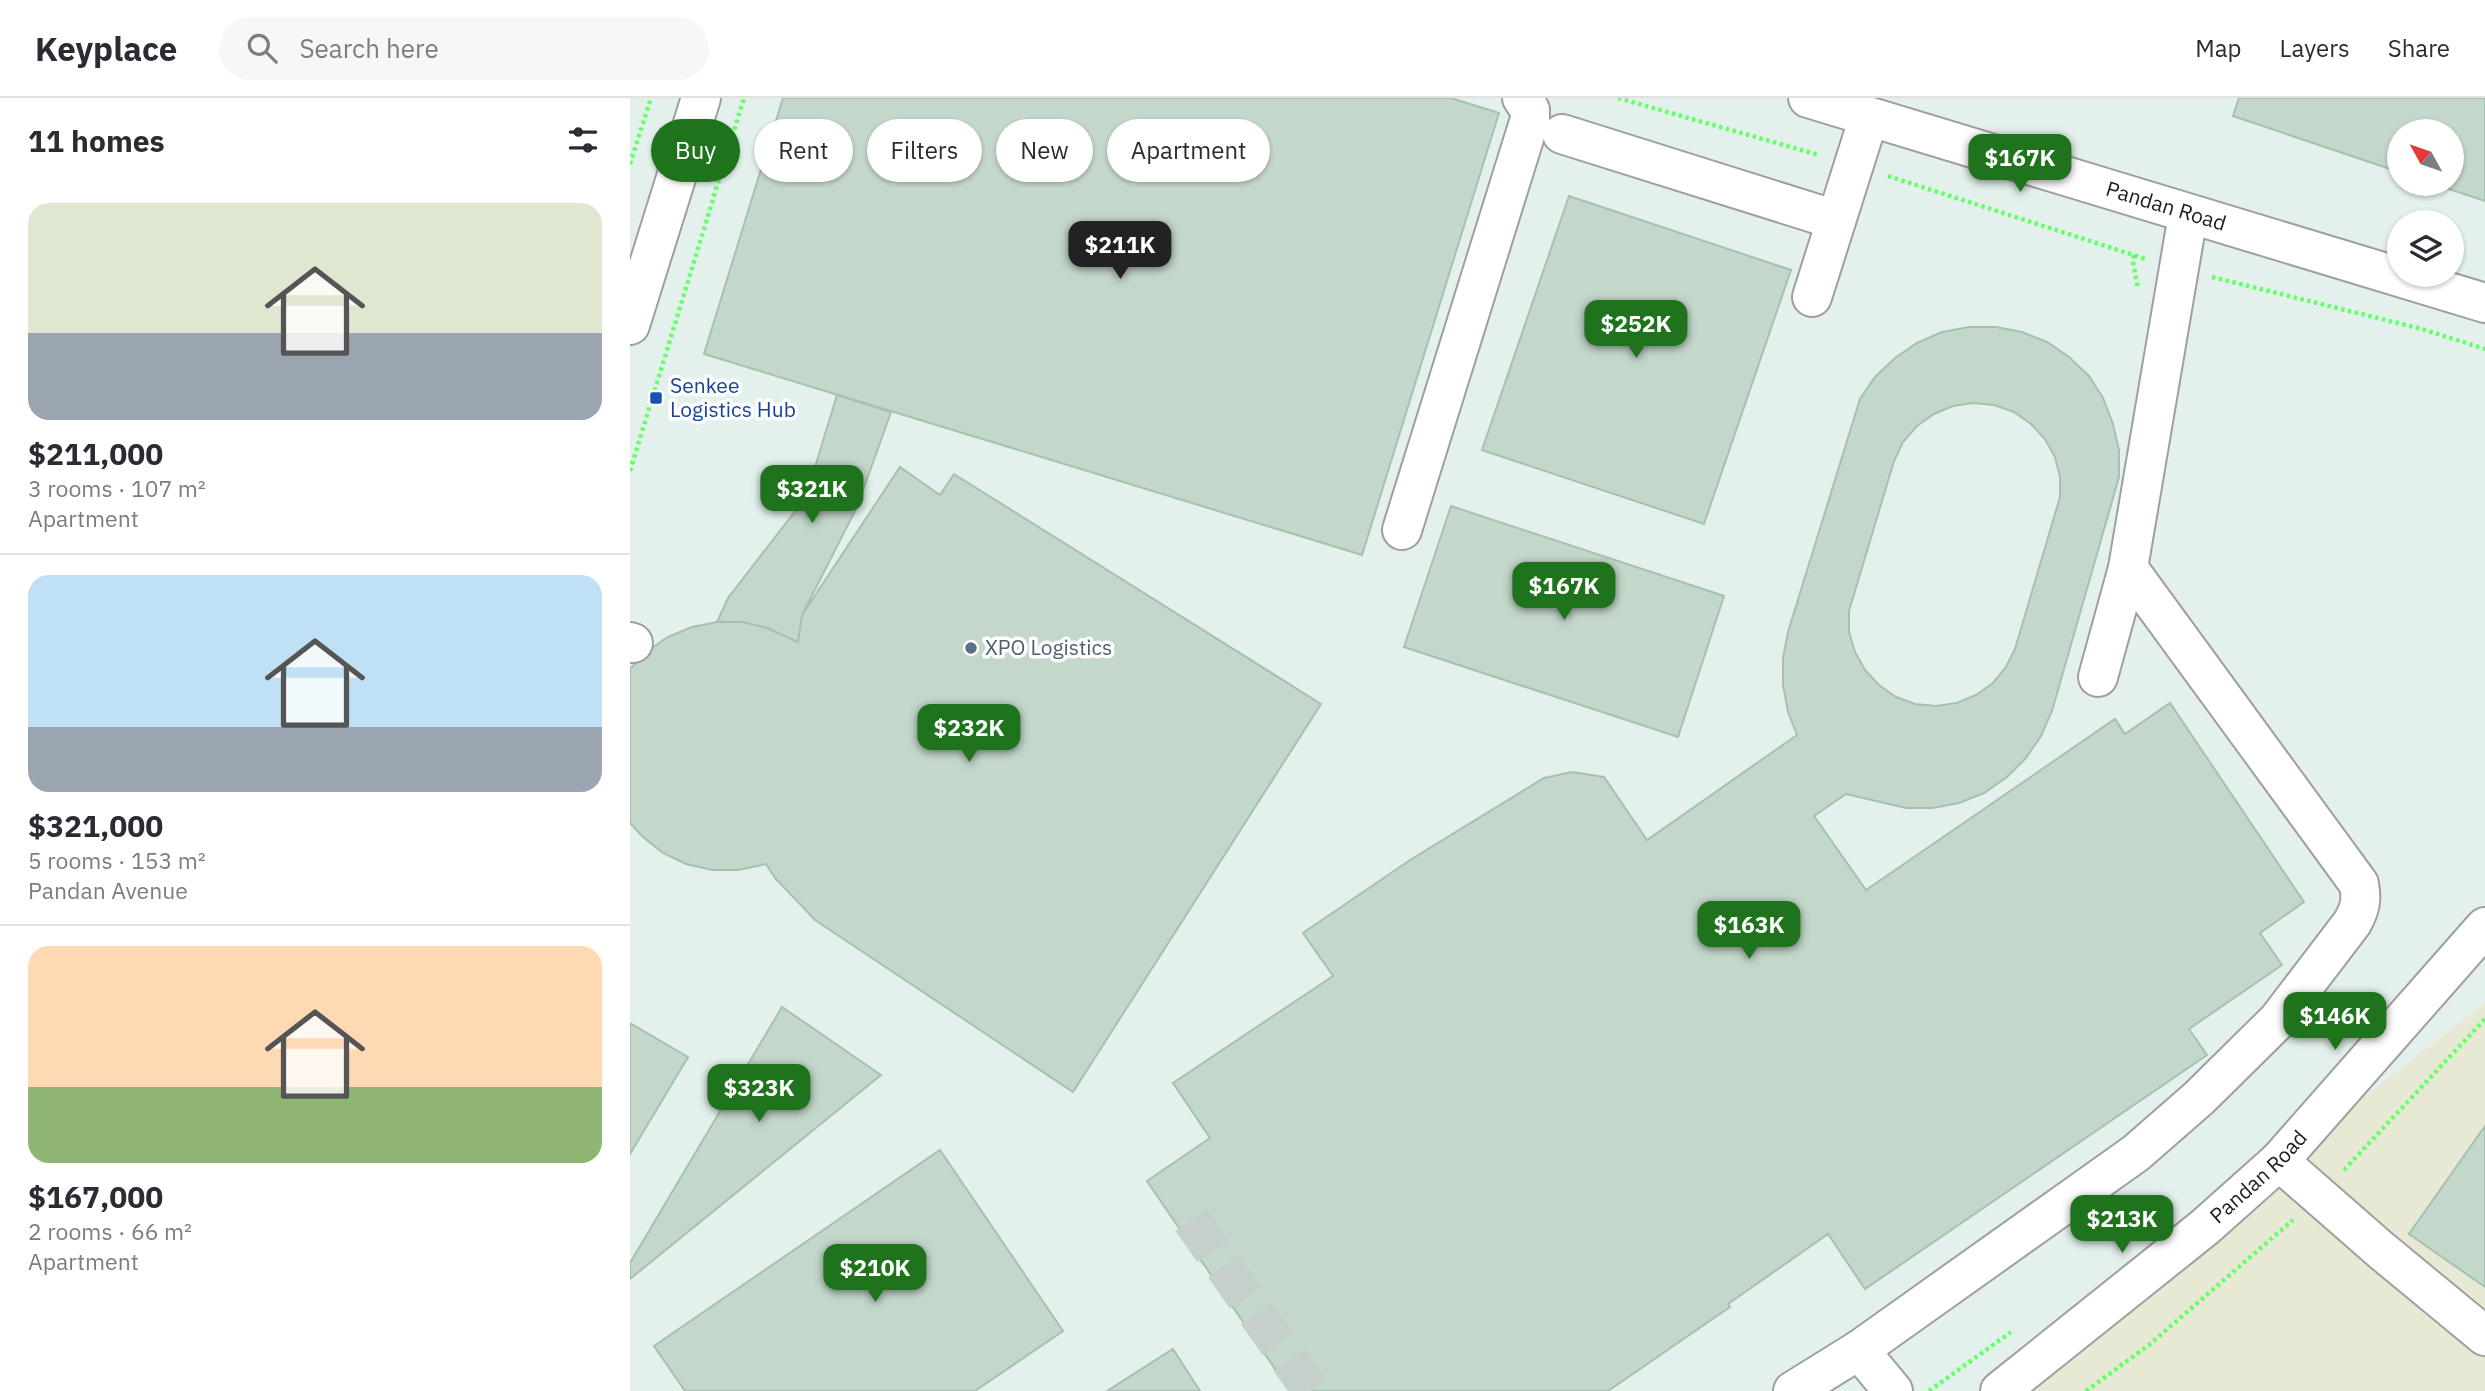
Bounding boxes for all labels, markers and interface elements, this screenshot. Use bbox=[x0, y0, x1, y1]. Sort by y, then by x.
search box bbox=[219, 17, 709, 80]
text: Keyplace bbox=[35, 27, 177, 70]
icon: search bbox=[243, 29, 281, 67]
text: Search here bbox=[299, 31, 439, 65]
text: Map bbox=[2195, 32, 2242, 64]
text: Layers bbox=[2280, 32, 2350, 64]
text: Share bbox=[2388, 32, 2450, 64]
chip: Buy bbox=[651, 119, 740, 182]
chip: Rent bbox=[754, 119, 853, 182]
chip: Filters bbox=[867, 119, 982, 182]
chip: New bbox=[996, 119, 1093, 182]
chip: Apartment bbox=[1107, 119, 1270, 182]
north arrow bbox=[2387, 119, 2464, 196]
map controls bbox=[2387, 119, 2464, 287]
text: 11 homes bbox=[28, 121, 165, 160]
icon: filters bbox=[564, 121, 602, 159]
pin: $167K bbox=[1971, 134, 2069, 194]
text: $167K bbox=[1984, 142, 2056, 172]
street label: Pandan Road bbox=[2103, 174, 2230, 237]
button: layers bbox=[2387, 210, 2464, 287]
pin: $211K bbox=[1071, 222, 1169, 281]
text: $211K bbox=[1084, 229, 1156, 259]
icon: home bbox=[252, 248, 378, 374]
pin: $252K bbox=[1587, 300, 1685, 360]
text: $252K bbox=[1600, 308, 1672, 338]
place label: Senkee Logistics Hub bbox=[670, 371, 796, 423]
marker: Senkee Logistics Hub bbox=[648, 390, 664, 406]
text: $211,000 bbox=[28, 434, 163, 473]
pin: $321K bbox=[763, 466, 861, 525]
text: 3 rooms · 107 m² bbox=[28, 473, 206, 503]
text: $321K bbox=[776, 473, 848, 503]
text: Apartment bbox=[28, 503, 139, 533]
pin: $167K bbox=[1515, 562, 1613, 622]
text: $167K bbox=[1528, 570, 1600, 600]
icon: home bbox=[252, 620, 378, 746]
place label: XPO Logistics bbox=[985, 633, 1112, 661]
marker: XPO Logistics bbox=[963, 640, 979, 656]
pin: $232K bbox=[920, 704, 1018, 764]
text: $232K bbox=[933, 712, 1005, 742]
text: $321,000 bbox=[28, 806, 163, 845]
text: 5 rooms · 153 m² bbox=[28, 845, 206, 875]
text: Pandan Avenue bbox=[28, 875, 188, 905]
pin: $163K bbox=[1700, 902, 1798, 961]
text: $163K bbox=[1713, 909, 1785, 939]
icon: home bbox=[252, 991, 378, 1117]
pin: $146K bbox=[2286, 992, 2384, 1052]
text: $146K bbox=[2299, 1000, 2371, 1030]
pin: $323K bbox=[710, 1065, 808, 1124]
text: $323K bbox=[723, 1072, 795, 1102]
street label: Pandan Road bbox=[2203, 1124, 2313, 1229]
text: $167,000 bbox=[28, 1177, 163, 1216]
pin: $213K bbox=[2073, 1196, 2171, 1255]
text: $213K bbox=[2086, 1203, 2158, 1233]
text: 2 rooms · 66 m² bbox=[28, 1216, 192, 1246]
pin: $210K bbox=[826, 1244, 924, 1304]
text: Apartment bbox=[28, 1246, 139, 1276]
text: $210K bbox=[839, 1252, 911, 1282]

